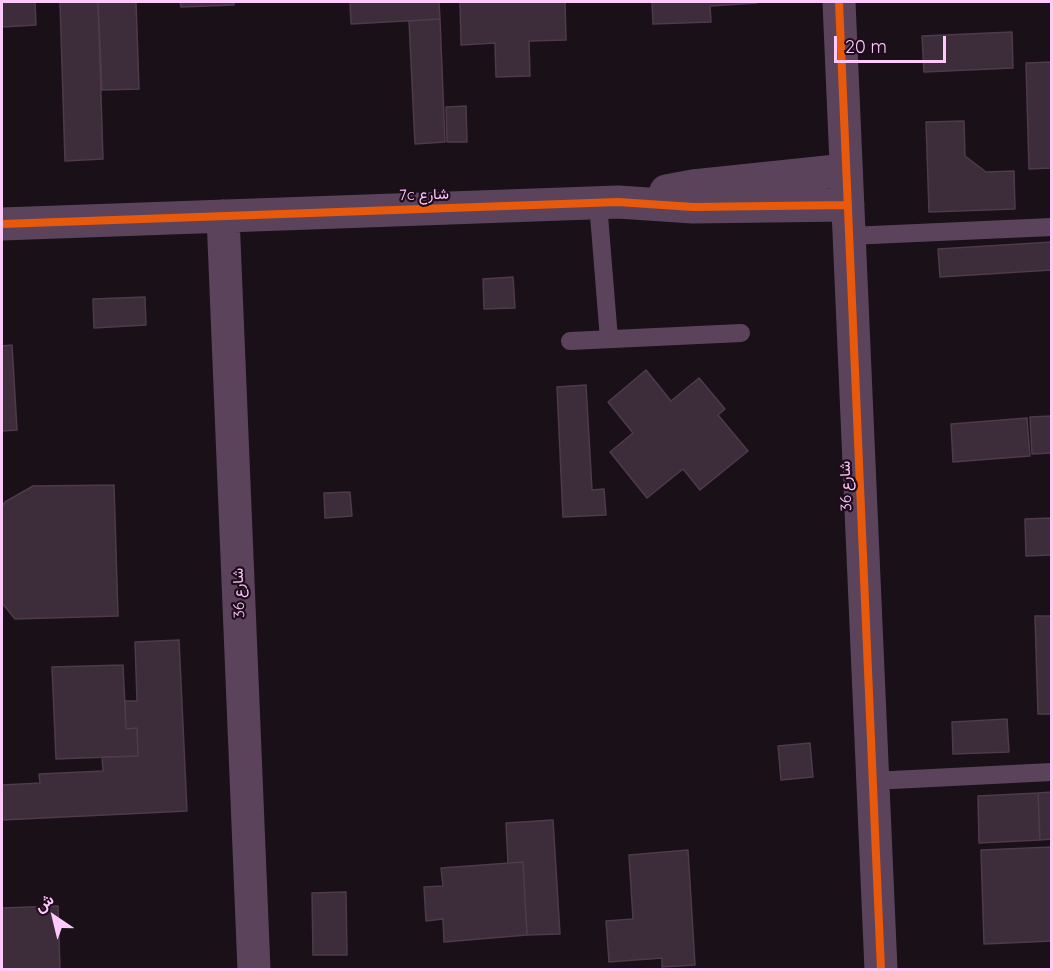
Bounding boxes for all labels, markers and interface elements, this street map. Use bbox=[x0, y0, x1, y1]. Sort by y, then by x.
scale bar bbox=[837, 24, 950, 62]
text: 20 m bbox=[845, 35, 887, 58]
street label: 7c شارع bbox=[399, 185, 449, 205]
street label: شارع 36 bbox=[836, 461, 856, 511]
street label: شارع 36 bbox=[229, 568, 249, 618]
north arrow bbox=[24, 887, 84, 947]
text: ش bbox=[30, 889, 57, 916]

